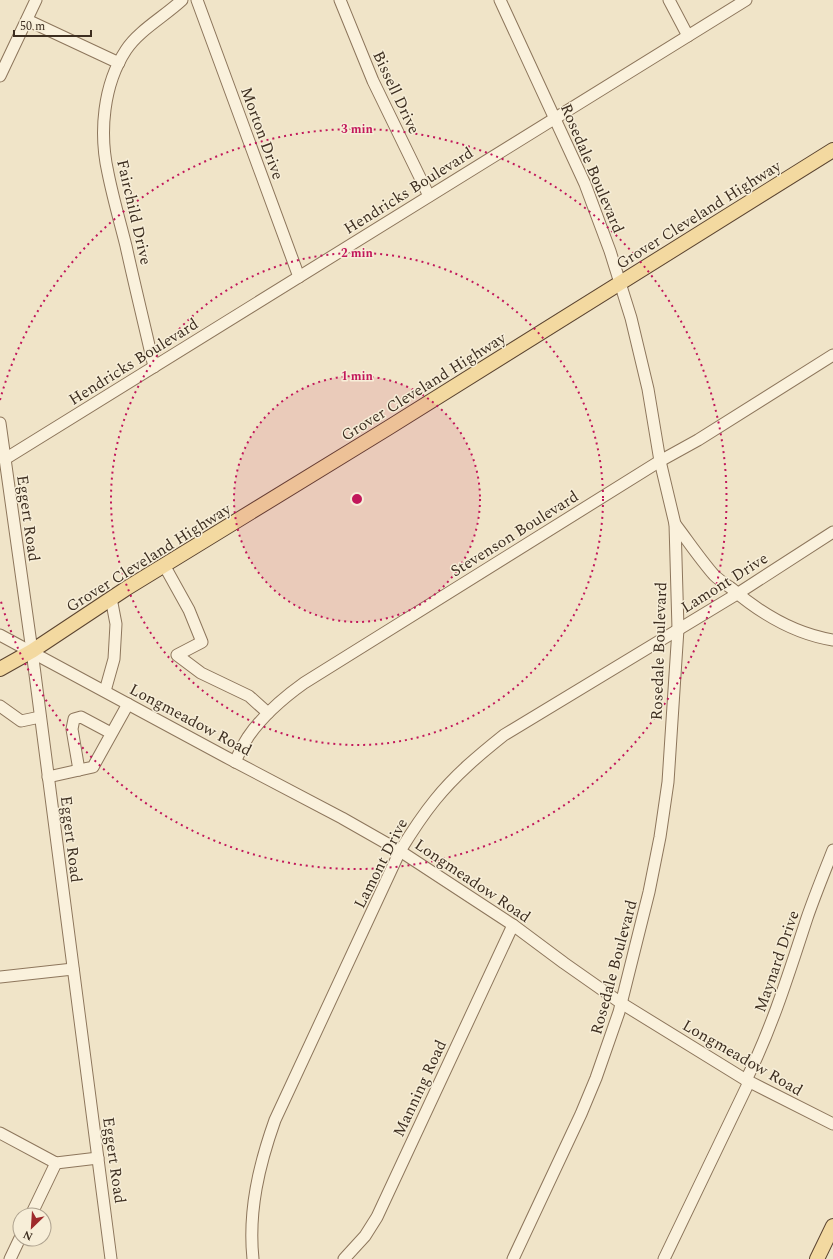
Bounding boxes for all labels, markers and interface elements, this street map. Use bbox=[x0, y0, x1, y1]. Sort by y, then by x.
scale bar bbox=[14, 12, 91, 38]
text: 50 m bbox=[20, 17, 45, 36]
street label: Bissell Drive bbox=[366, 47, 426, 138]
street label: Morton Drive bbox=[234, 84, 290, 183]
street label: Rosedale Boulevard bbox=[554, 100, 630, 237]
text: 3 min bbox=[341, 120, 374, 139]
street label: Hendricks Boulevard bbox=[339, 141, 478, 241]
street label: Grover Cleveland Highway bbox=[611, 153, 787, 275]
street label: Fairchild Drive bbox=[110, 157, 158, 267]
text: 2 min bbox=[341, 244, 374, 263]
street label: Hendricks Boulevard bbox=[64, 312, 203, 412]
street label: Grover Cleveland Highway bbox=[336, 325, 512, 447]
text: 1 min bbox=[341, 367, 374, 386]
street label: Eggert Road bbox=[10, 473, 46, 563]
street label: Stevenson Boulevard bbox=[446, 485, 583, 583]
centre of rings bbox=[350, 492, 364, 506]
street label: Grover Cleveland Highway bbox=[61, 496, 237, 618]
street label: Lamont Drive bbox=[676, 547, 773, 619]
street label: Rosedale Boulevard bbox=[645, 581, 673, 721]
street label: Longmeadow Road bbox=[125, 677, 256, 762]
street label: Eggert Road bbox=[54, 794, 88, 884]
street label: Lamont Drive bbox=[348, 814, 414, 913]
street label: Longmeadow Road bbox=[409, 833, 535, 929]
street label: Rosedale Boulevard bbox=[584, 897, 644, 1037]
street label: Maynard Drive bbox=[748, 907, 806, 1015]
street label: Longmeadow Road bbox=[678, 1014, 807, 1102]
street label: Manning Road bbox=[387, 1036, 453, 1141]
street label: Eggert Road bbox=[96, 1115, 132, 1205]
north arrow bbox=[12, 1207, 52, 1247]
text: N bbox=[20, 1226, 36, 1245]

